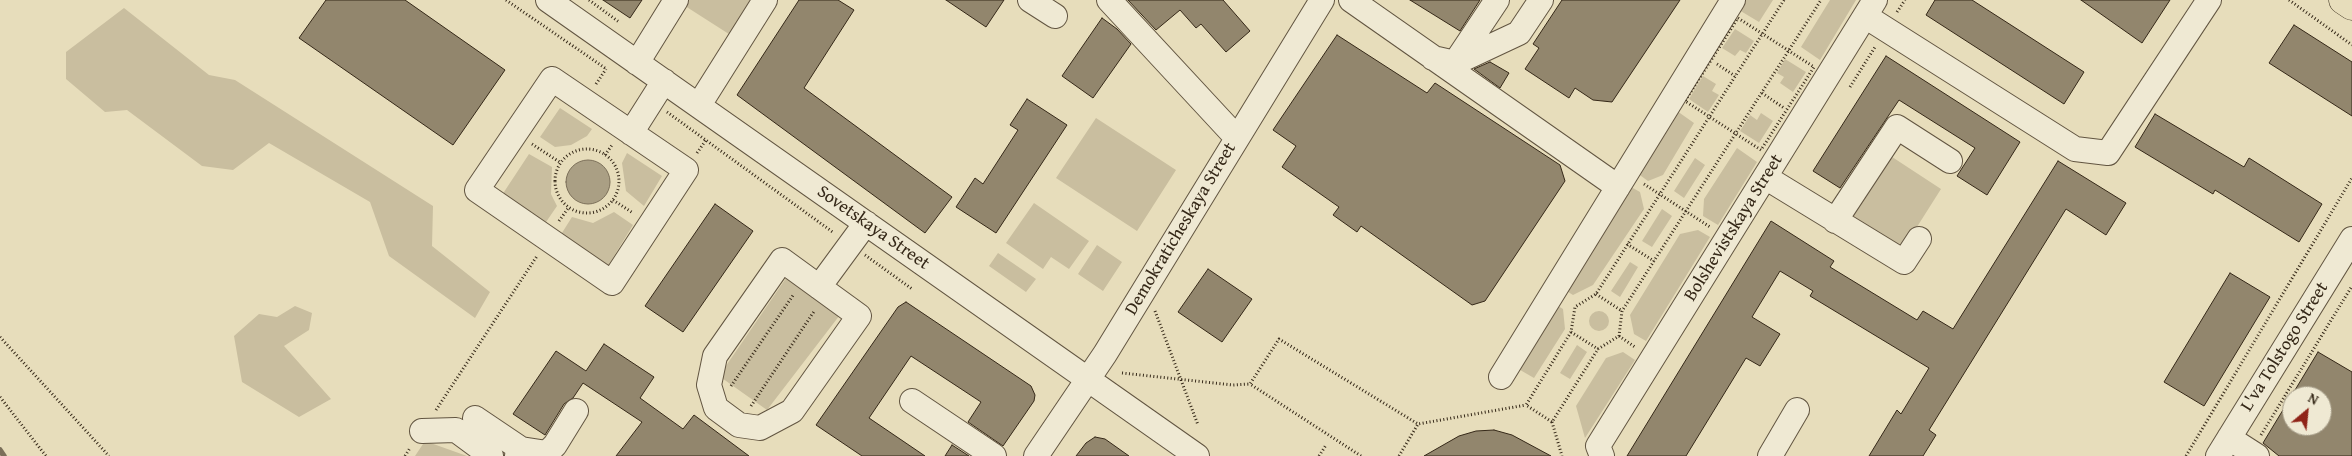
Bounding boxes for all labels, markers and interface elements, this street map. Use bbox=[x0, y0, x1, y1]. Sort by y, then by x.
street label: Demokraticheskaya Street bbox=[1121, 139, 1241, 319]
street label: Bolshevistskaya Street bbox=[1680, 151, 1788, 305]
street label: Sovetskaya Street bbox=[813, 181, 933, 275]
street label: L'va Tolstogo Street bbox=[2237, 278, 2333, 416]
north arrow bbox=[2282, 386, 2332, 436]
text: N bbox=[2305, 388, 2322, 410]

